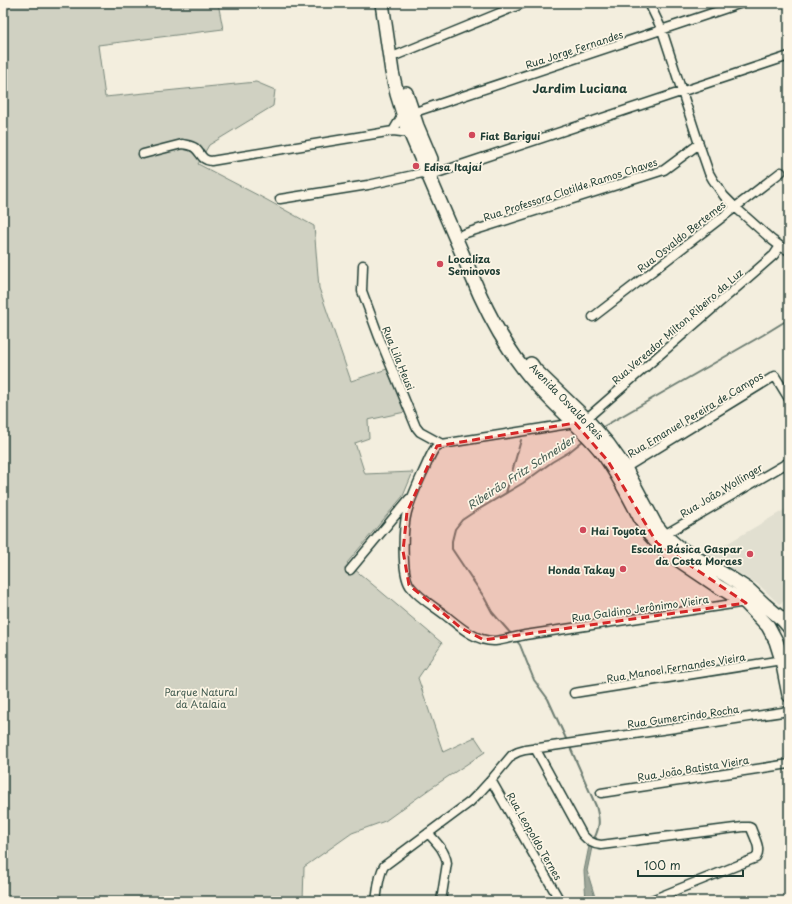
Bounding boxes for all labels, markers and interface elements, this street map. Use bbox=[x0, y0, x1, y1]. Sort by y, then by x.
street label: Rua Jorge Fernandes bbox=[523, 26, 625, 72]
district label: Jardim Luciana bbox=[533, 79, 628, 97]
place label: Fiat Barigui bbox=[480, 128, 540, 143]
marker: Fiat Barigui bbox=[467, 130, 477, 140]
street label: Rua Professora Clotilde Ramos Chaves bbox=[481, 154, 659, 224]
place label: Edisa Itajaí bbox=[424, 159, 482, 174]
marker: Edisa Itajaí bbox=[411, 161, 421, 171]
street label: Rua Osvaldo Bertemes bbox=[634, 197, 729, 275]
place label: Localiza Seminovos bbox=[448, 251, 500, 278]
marker: Localiza Seminovos bbox=[435, 259, 445, 269]
street label: Rua Vereador Milton Ribeiro da Luz bbox=[608, 265, 746, 387]
street label: Rua Lila Heusi bbox=[379, 324, 419, 392]
street label: Avenida Osvaldo Reis bbox=[526, 359, 608, 443]
street label: Rua Emanuel Pereira de Campos bbox=[624, 367, 766, 461]
water label: Ribeirão Fritz Schneider bbox=[464, 430, 580, 513]
street label: Rua João Wollinger bbox=[677, 459, 766, 521]
place label: Hai Toyota bbox=[591, 523, 646, 538]
marker: Hai Toyota bbox=[578, 525, 588, 535]
place label: Escola Básica Gaspar da Costa Moraes bbox=[631, 541, 743, 568]
marker: Escola Básica Gaspar da Costa Moraes bbox=[745, 549, 755, 559]
place label: Honda Takay bbox=[548, 562, 615, 578]
marker: Honda Takay bbox=[618, 564, 628, 574]
street label: Rua Galdino Jerônimo Vieira bbox=[570, 591, 710, 625]
street label: Rua Manoel Fernandes Vieira bbox=[605, 648, 747, 685]
park label: Parque Natural da Atalaia bbox=[164, 684, 238, 711]
street label: Rua Gumercindo Rocha bbox=[626, 701, 741, 731]
street label: Rua João Batista Vieira bbox=[636, 752, 751, 784]
street label: Rua Leopoldo Ternes bbox=[504, 789, 567, 883]
scale bar bbox=[638, 852, 743, 878]
text: 100 m bbox=[644, 856, 681, 874]

